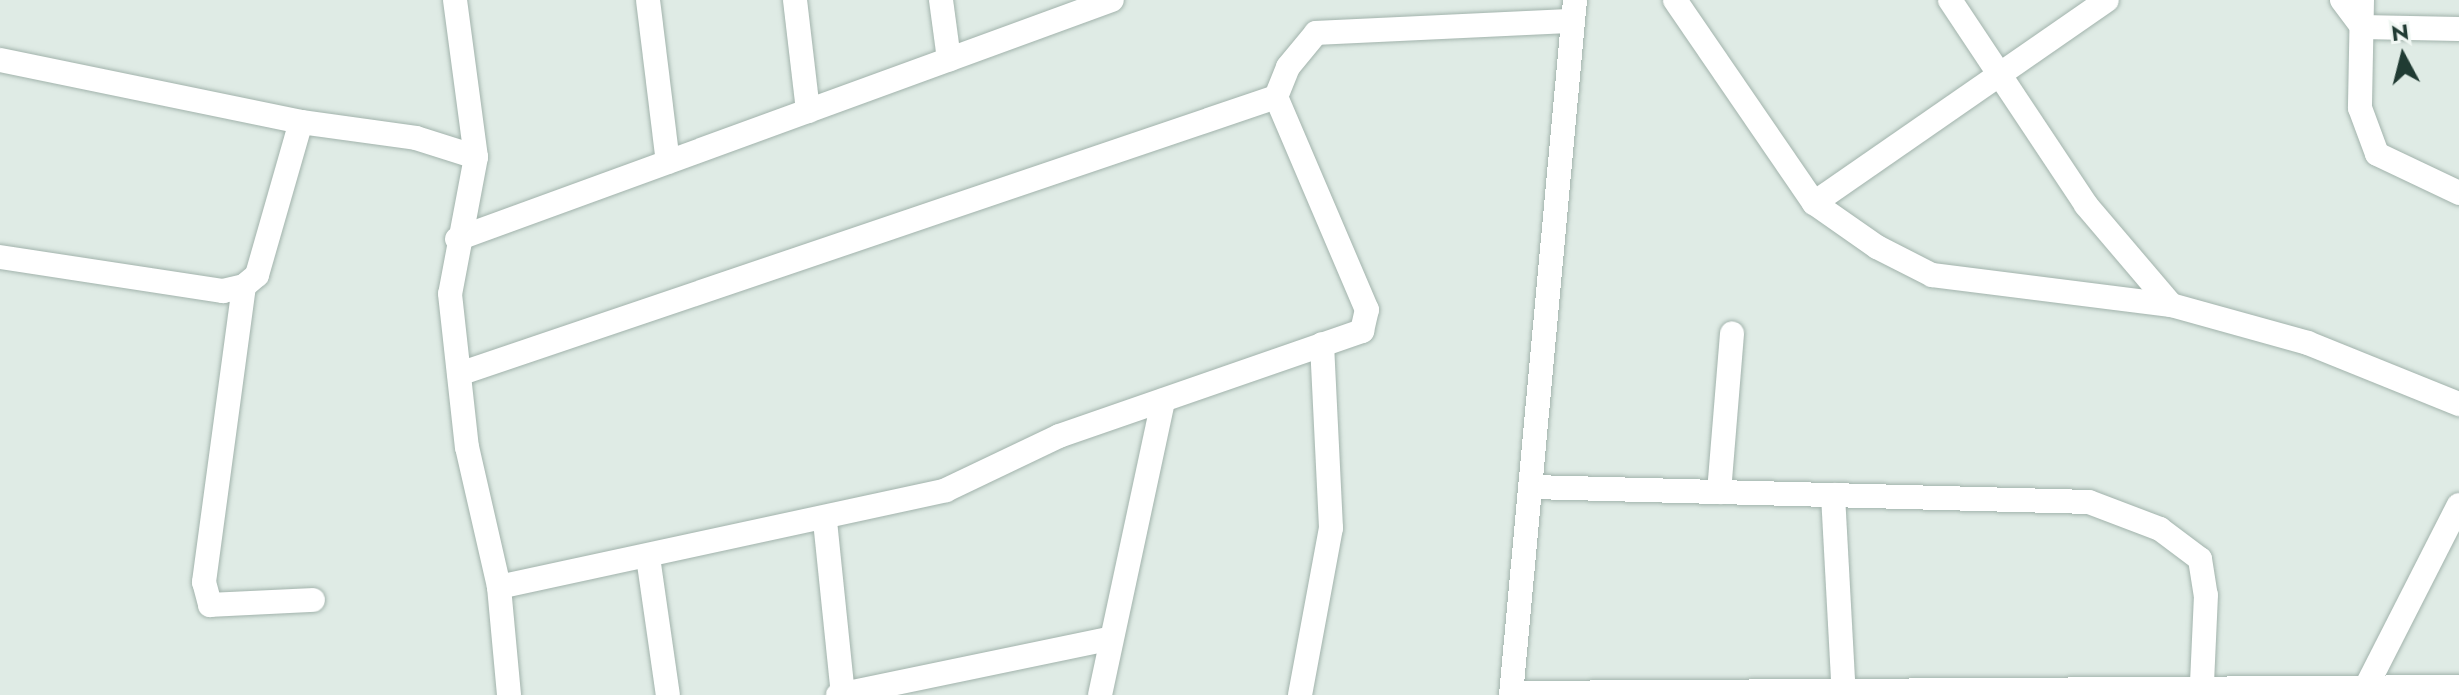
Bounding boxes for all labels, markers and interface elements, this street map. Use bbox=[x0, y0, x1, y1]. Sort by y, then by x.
text: N bbox=[2389, 15, 2411, 49]
north arrow bbox=[2363, 16, 2443, 96]

